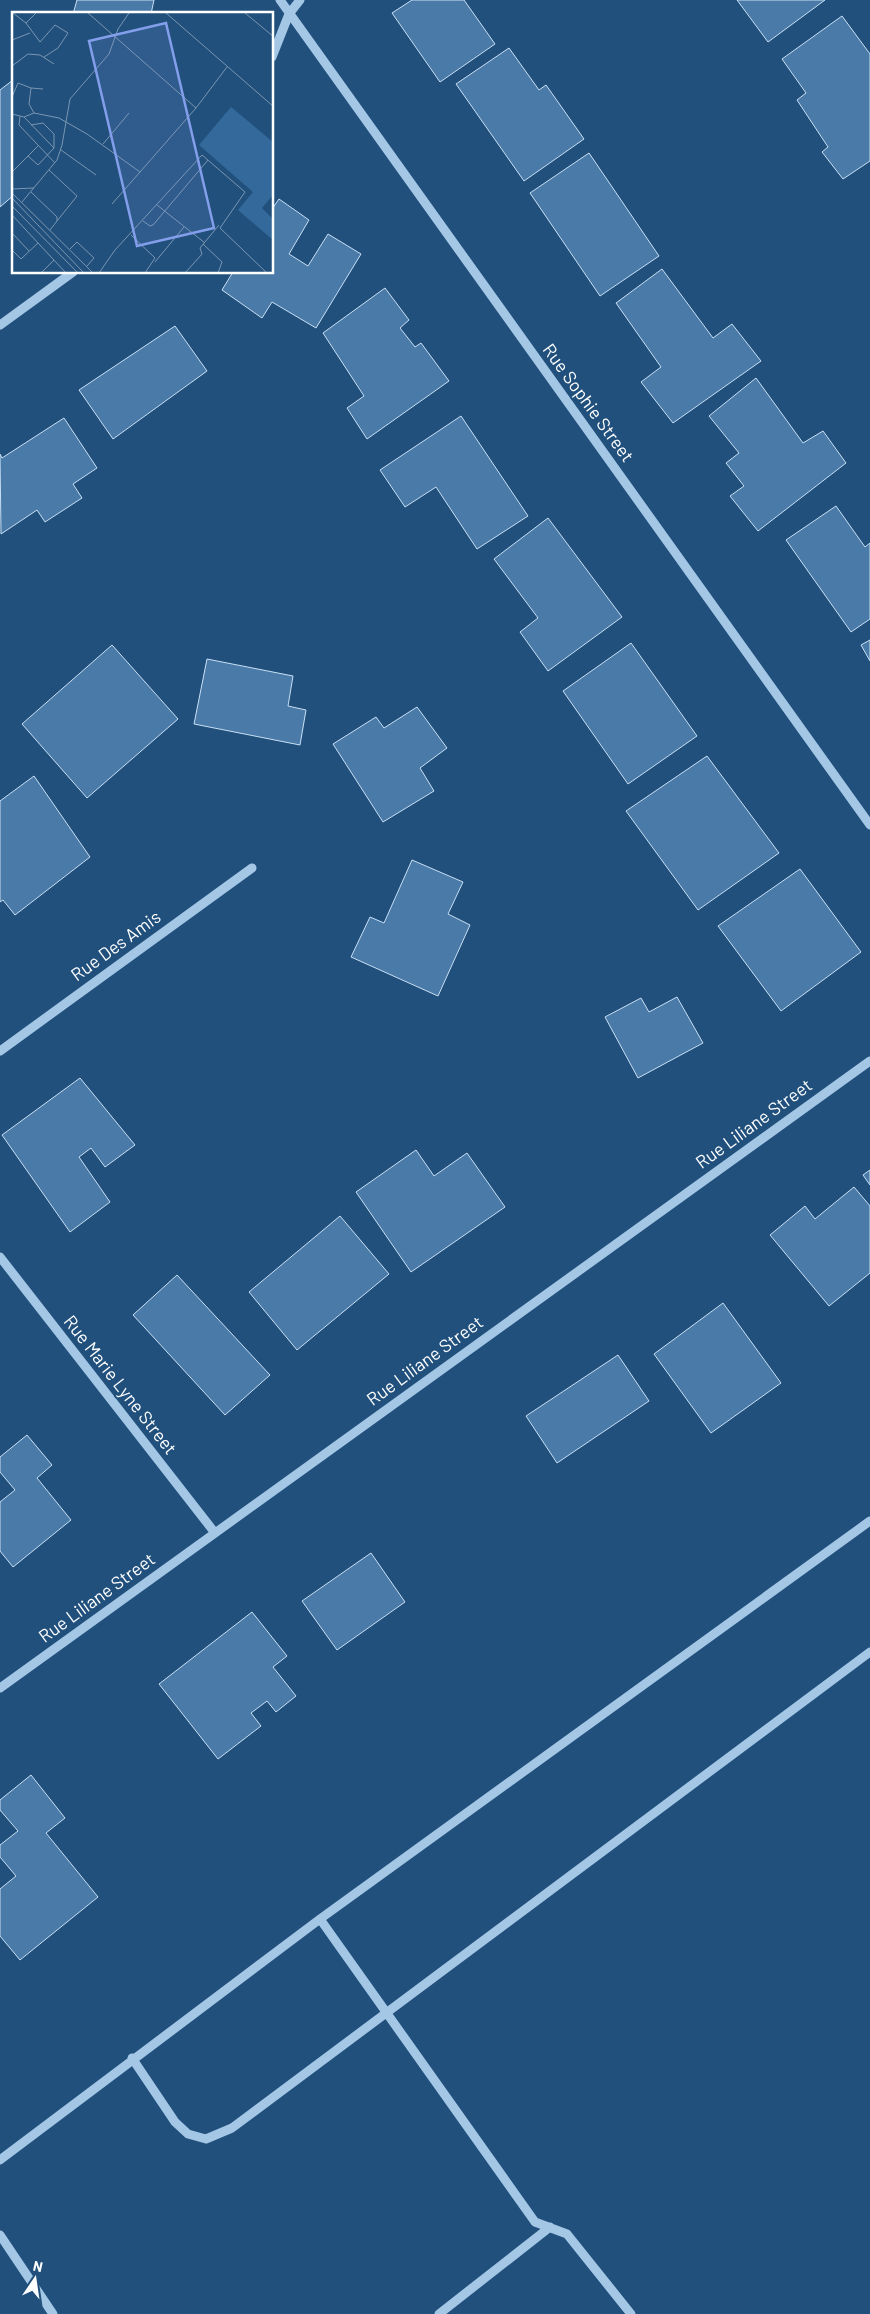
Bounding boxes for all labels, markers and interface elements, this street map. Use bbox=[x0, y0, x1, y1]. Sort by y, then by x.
inset map bbox=[12, 12, 274, 274]
street label: Rue Sophie Street bbox=[539, 339, 639, 466]
street label: Rue Des Amis bbox=[66, 905, 165, 985]
street label: Rue Liliane Street bbox=[691, 1074, 816, 1173]
street label: Rue Marie Lyne Street bbox=[60, 1310, 182, 1458]
street label: Rue Liliane Street bbox=[362, 1311, 487, 1410]
street label: Rue Liliane Street bbox=[34, 1548, 159, 1647]
north arrow bbox=[10, 2254, 60, 2304]
text: N bbox=[32, 2257, 44, 2275]

